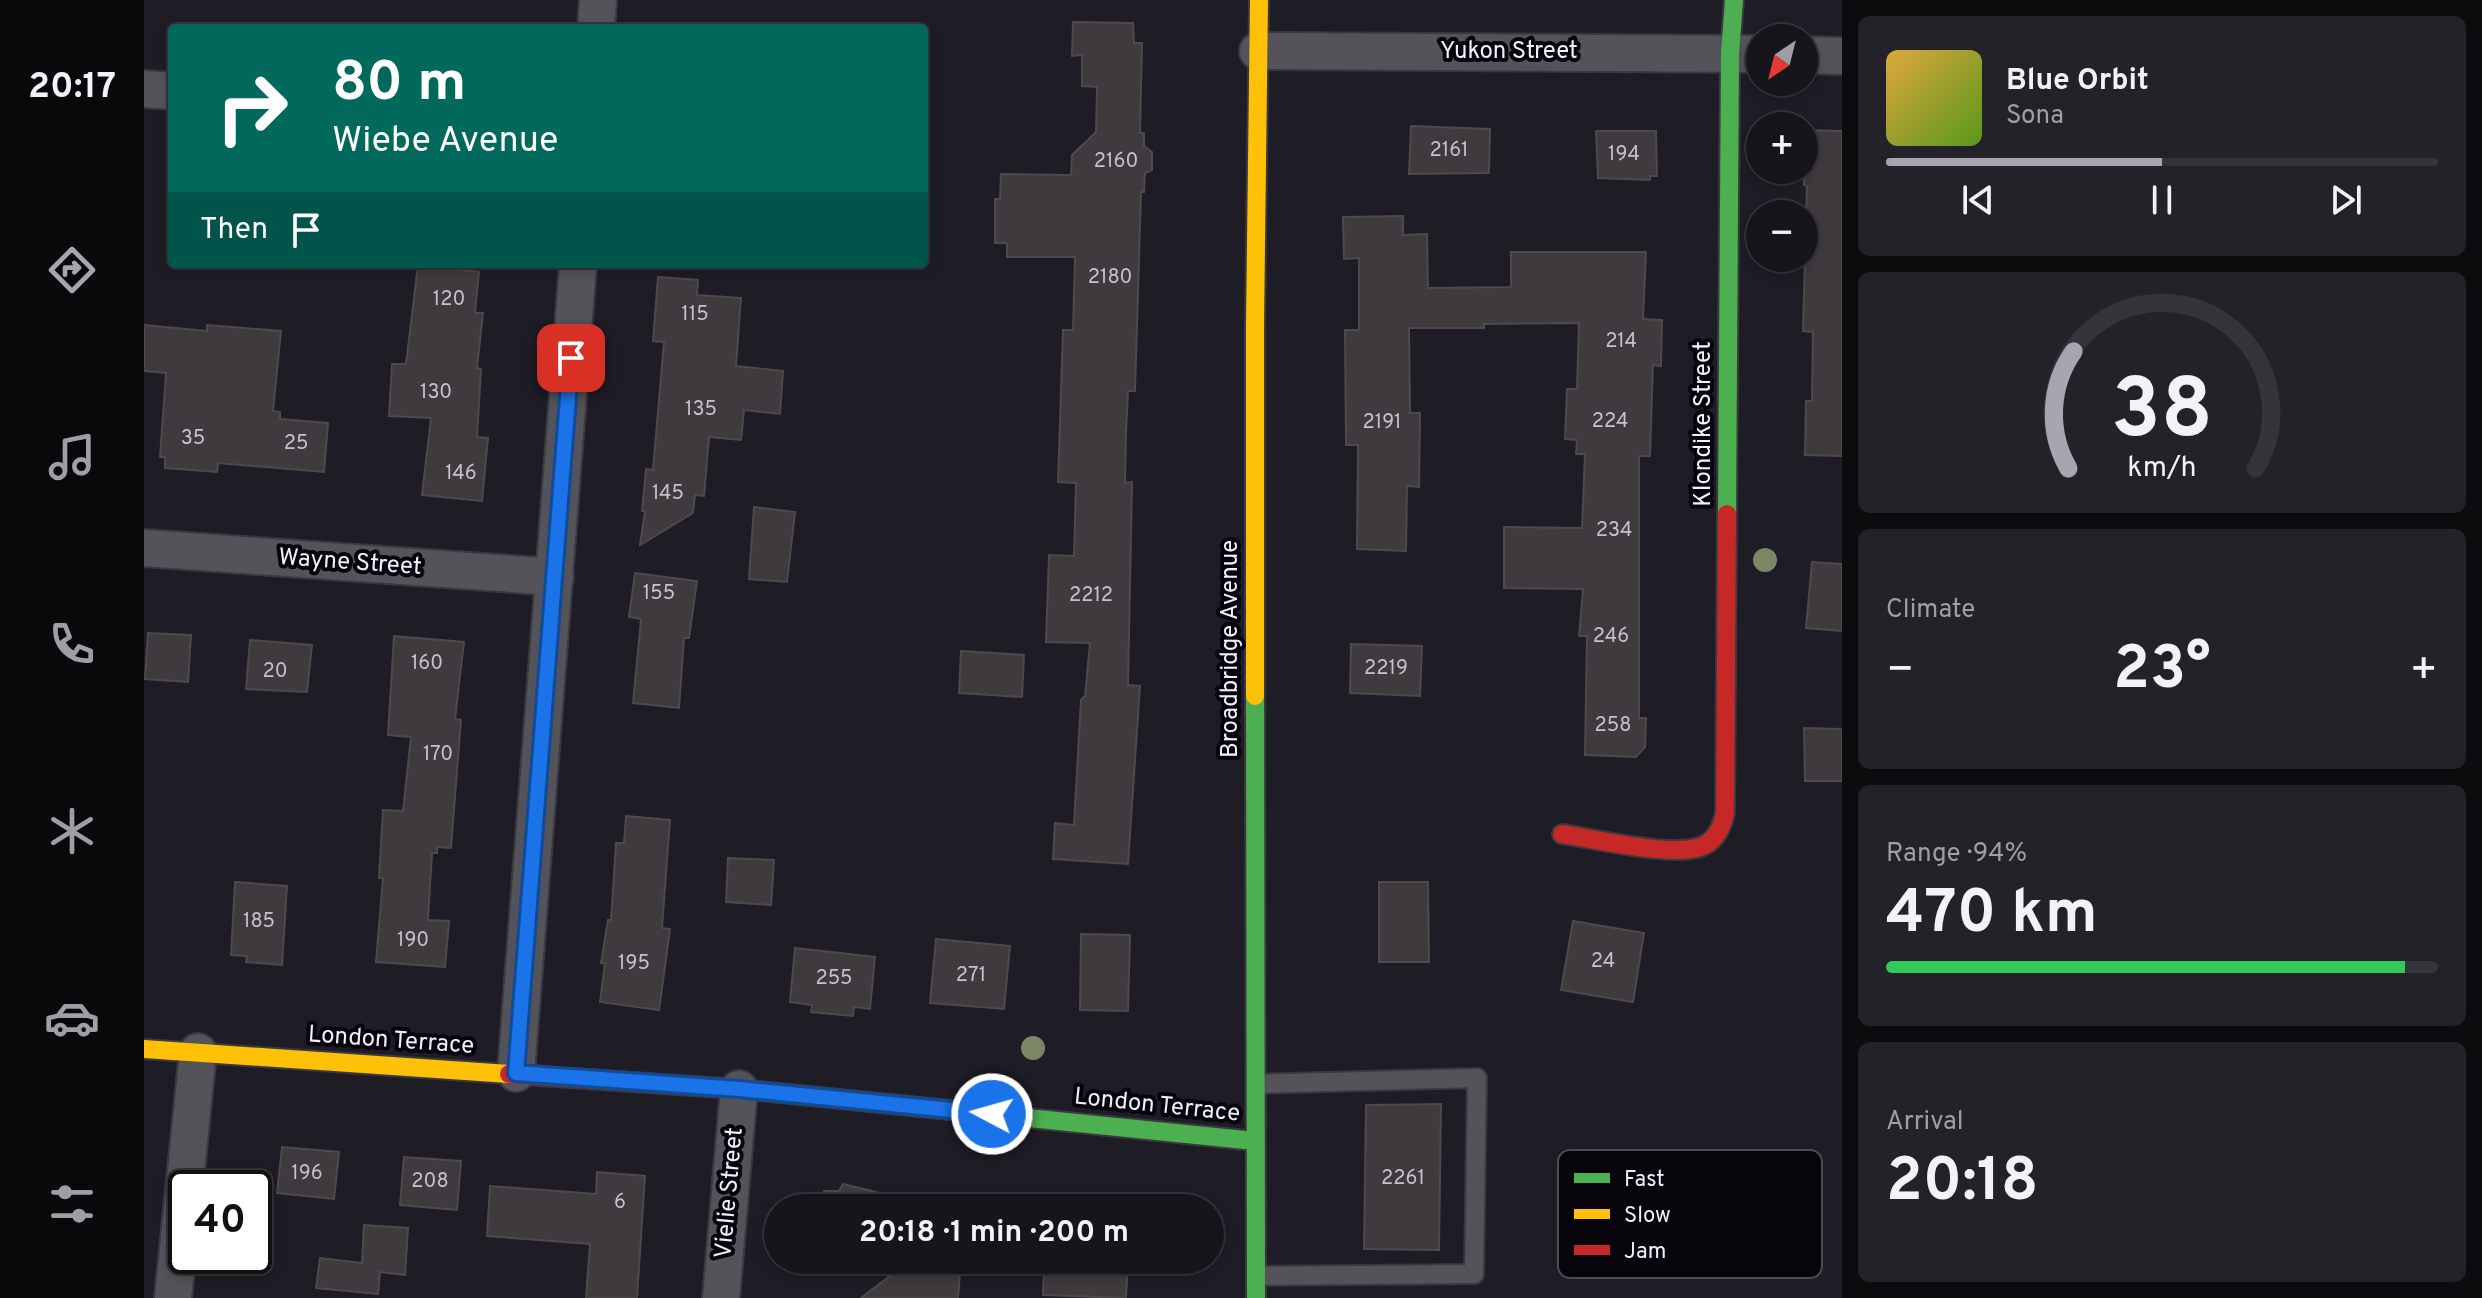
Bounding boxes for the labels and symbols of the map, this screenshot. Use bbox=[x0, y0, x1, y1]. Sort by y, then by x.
north arrow bbox=[1746, 24, 1818, 96]
street label: Yukon Street bbox=[1440, 37, 1578, 67]
house number: 2161 bbox=[1429, 138, 1469, 164]
house number: 194 bbox=[1608, 142, 1640, 168]
house number: 2160 bbox=[1094, 149, 1138, 175]
house number: 2180 bbox=[1088, 265, 1132, 291]
house number: 120 bbox=[433, 287, 465, 313]
house number: 115 bbox=[681, 302, 709, 328]
pin bbox=[537, 324, 605, 392]
house number: 214 bbox=[1605, 329, 1637, 355]
street label: Klondike Street bbox=[1689, 341, 1719, 507]
house number: 130 bbox=[420, 380, 452, 406]
house number: 135 bbox=[685, 397, 717, 423]
house number: 224 bbox=[1592, 409, 1628, 435]
house number: 2191 bbox=[1362, 410, 1402, 436]
house number: 35 bbox=[181, 426, 205, 452]
house number: 25 bbox=[284, 431, 308, 457]
house number: 146 bbox=[445, 461, 477, 487]
house number: 145 bbox=[652, 481, 684, 507]
house number: 234 bbox=[1596, 518, 1632, 544]
street label: Broadbridge Avenue bbox=[1216, 540, 1246, 758]
street label: Wayne Street bbox=[277, 543, 423, 583]
house number: 155 bbox=[643, 581, 675, 607]
house number: 2212 bbox=[1069, 583, 1113, 609]
house number: 246 bbox=[1593, 624, 1629, 650]
house number: 160 bbox=[411, 651, 443, 677]
house number: 2219 bbox=[1364, 656, 1408, 682]
house number: 20 bbox=[262, 659, 288, 685]
house number: 258 bbox=[1595, 713, 1631, 739]
house number: 170 bbox=[423, 742, 453, 768]
house number: 185 bbox=[243, 909, 275, 935]
house number: 190 bbox=[397, 928, 429, 954]
house number: 24 bbox=[1591, 949, 1615, 975]
house number: 195 bbox=[618, 951, 650, 977]
house number: 271 bbox=[956, 963, 986, 989]
house number: 255 bbox=[815, 966, 853, 992]
street label: London Terrace bbox=[307, 1020, 475, 1062]
position arrow bbox=[950, 1072, 1034, 1156]
street label: London Terrace bbox=[1073, 1082, 1241, 1130]
street label: Vielie Street bbox=[709, 1126, 751, 1260]
legend bbox=[1558, 1150, 1822, 1278]
house number: 196 bbox=[291, 1161, 323, 1187]
house number: 2261 bbox=[1381, 1166, 1425, 1192]
text: Fast bbox=[1624, 1167, 1665, 1194]
house number: 208 bbox=[411, 1169, 449, 1195]
speed limit sign: 40 bbox=[168, 1170, 272, 1274]
house number: 6 bbox=[614, 1190, 626, 1216]
text: Slow bbox=[1624, 1203, 1671, 1230]
text: Jam bbox=[1624, 1239, 1667, 1266]

